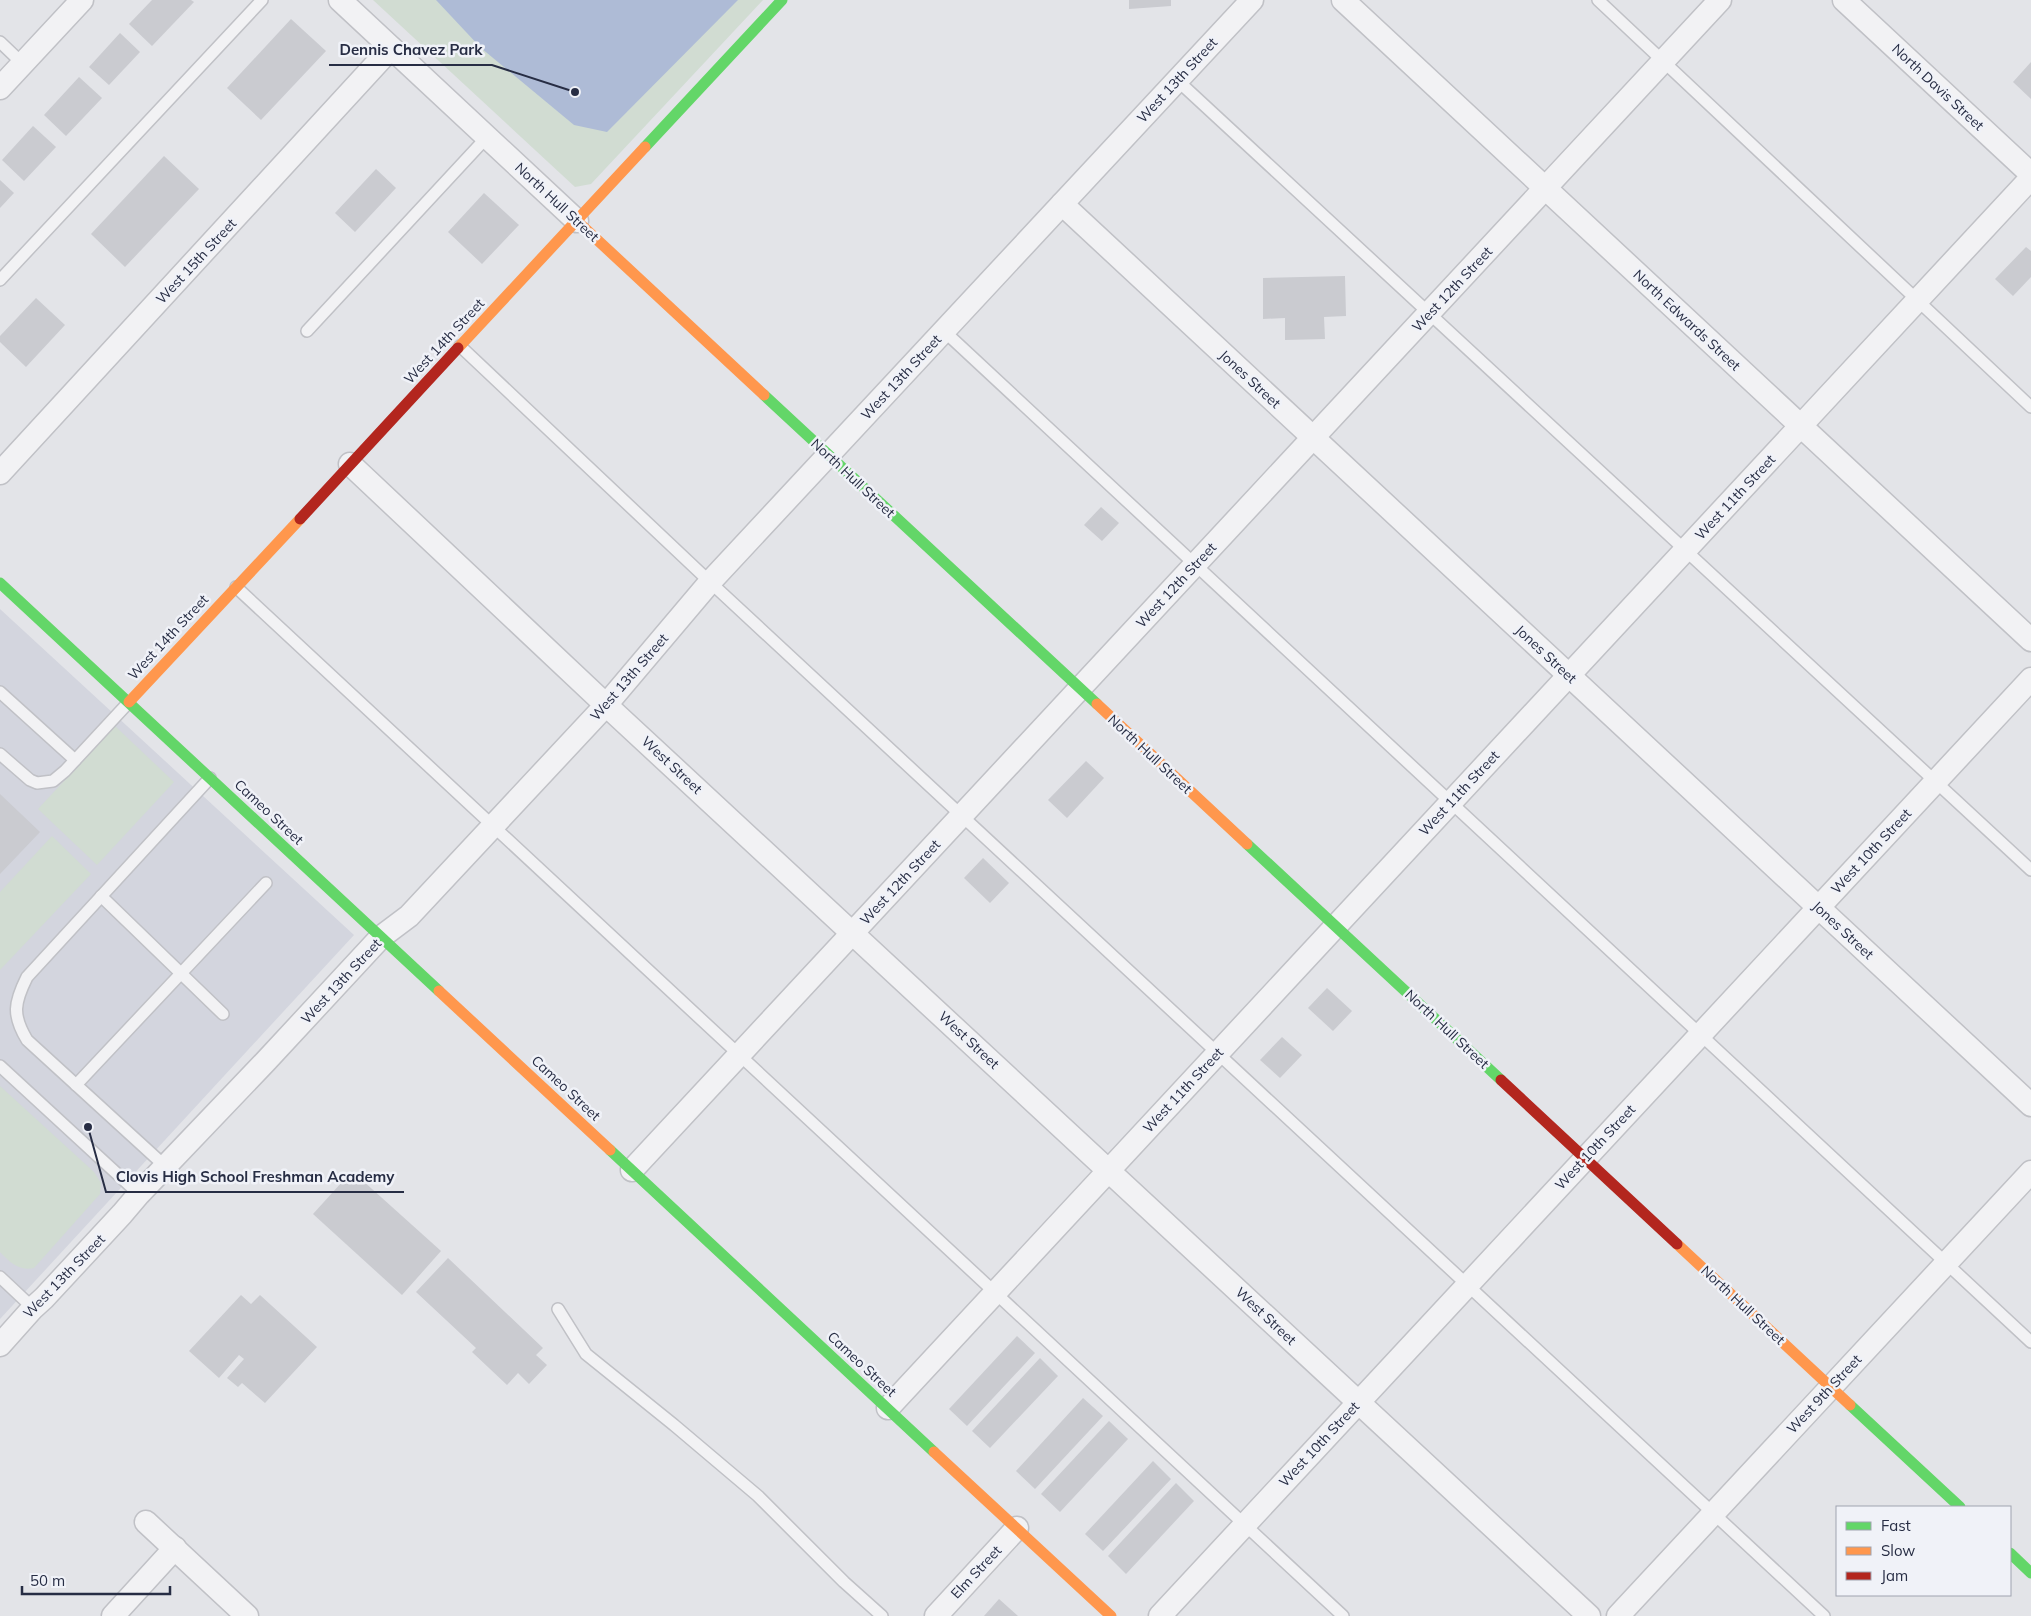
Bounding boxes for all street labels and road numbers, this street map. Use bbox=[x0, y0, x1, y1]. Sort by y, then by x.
street label: West 13th Street bbox=[1133, 34, 1221, 126]
street label: North Davis Street bbox=[1888, 40, 1988, 134]
street label: North Hull Street bbox=[511, 158, 603, 246]
street label: West 15th Street bbox=[152, 215, 240, 307]
street label: West 12th Street bbox=[1408, 243, 1496, 335]
street label: North Edwards Street bbox=[1630, 266, 1745, 375]
street label: West 14th Street bbox=[400, 295, 488, 387]
street label: West 13th Street bbox=[857, 331, 945, 423]
street label: Jones Street bbox=[1215, 346, 1285, 412]
street label: North Hull Street bbox=[807, 434, 899, 522]
street label: West 11th Street bbox=[1691, 451, 1779, 543]
street label: West 12th Street bbox=[1132, 539, 1220, 631]
street label: West 14th Street bbox=[124, 591, 212, 683]
street label: Jones Street bbox=[1511, 621, 1581, 687]
street label: West 13th Street bbox=[586, 629, 672, 724]
street label: North Hull Street bbox=[1104, 710, 1196, 798]
street label: West Street bbox=[638, 732, 706, 798]
street label: West 11th Street bbox=[1415, 747, 1503, 839]
street label: Cameo Street bbox=[231, 775, 307, 849]
street label: West 10th Street bbox=[1827, 805, 1915, 897]
street label: West 12th Street bbox=[856, 836, 944, 928]
street label: Jones Street bbox=[1808, 897, 1878, 963]
street label: West 13th Street bbox=[297, 935, 385, 1027]
street label: North Hull Street bbox=[1401, 985, 1493, 1073]
street label: West Street bbox=[935, 1007, 1003, 1073]
street label: West 11th Street bbox=[1139, 1044, 1227, 1136]
street label: Cameo Street bbox=[528, 1051, 604, 1125]
street label: West 10th Street bbox=[1551, 1101, 1639, 1193]
street label: West 13th Street bbox=[19, 1230, 109, 1322]
street label: North Hull Street bbox=[1697, 1261, 1789, 1349]
street label: West Street bbox=[1232, 1283, 1300, 1349]
street label: Cameo Street bbox=[824, 1327, 900, 1401]
street label: West 9th Street bbox=[1783, 1351, 1865, 1437]
street label: West 10th Street bbox=[1275, 1398, 1363, 1490]
street label: Elm Street bbox=[947, 1542, 1005, 1602]

